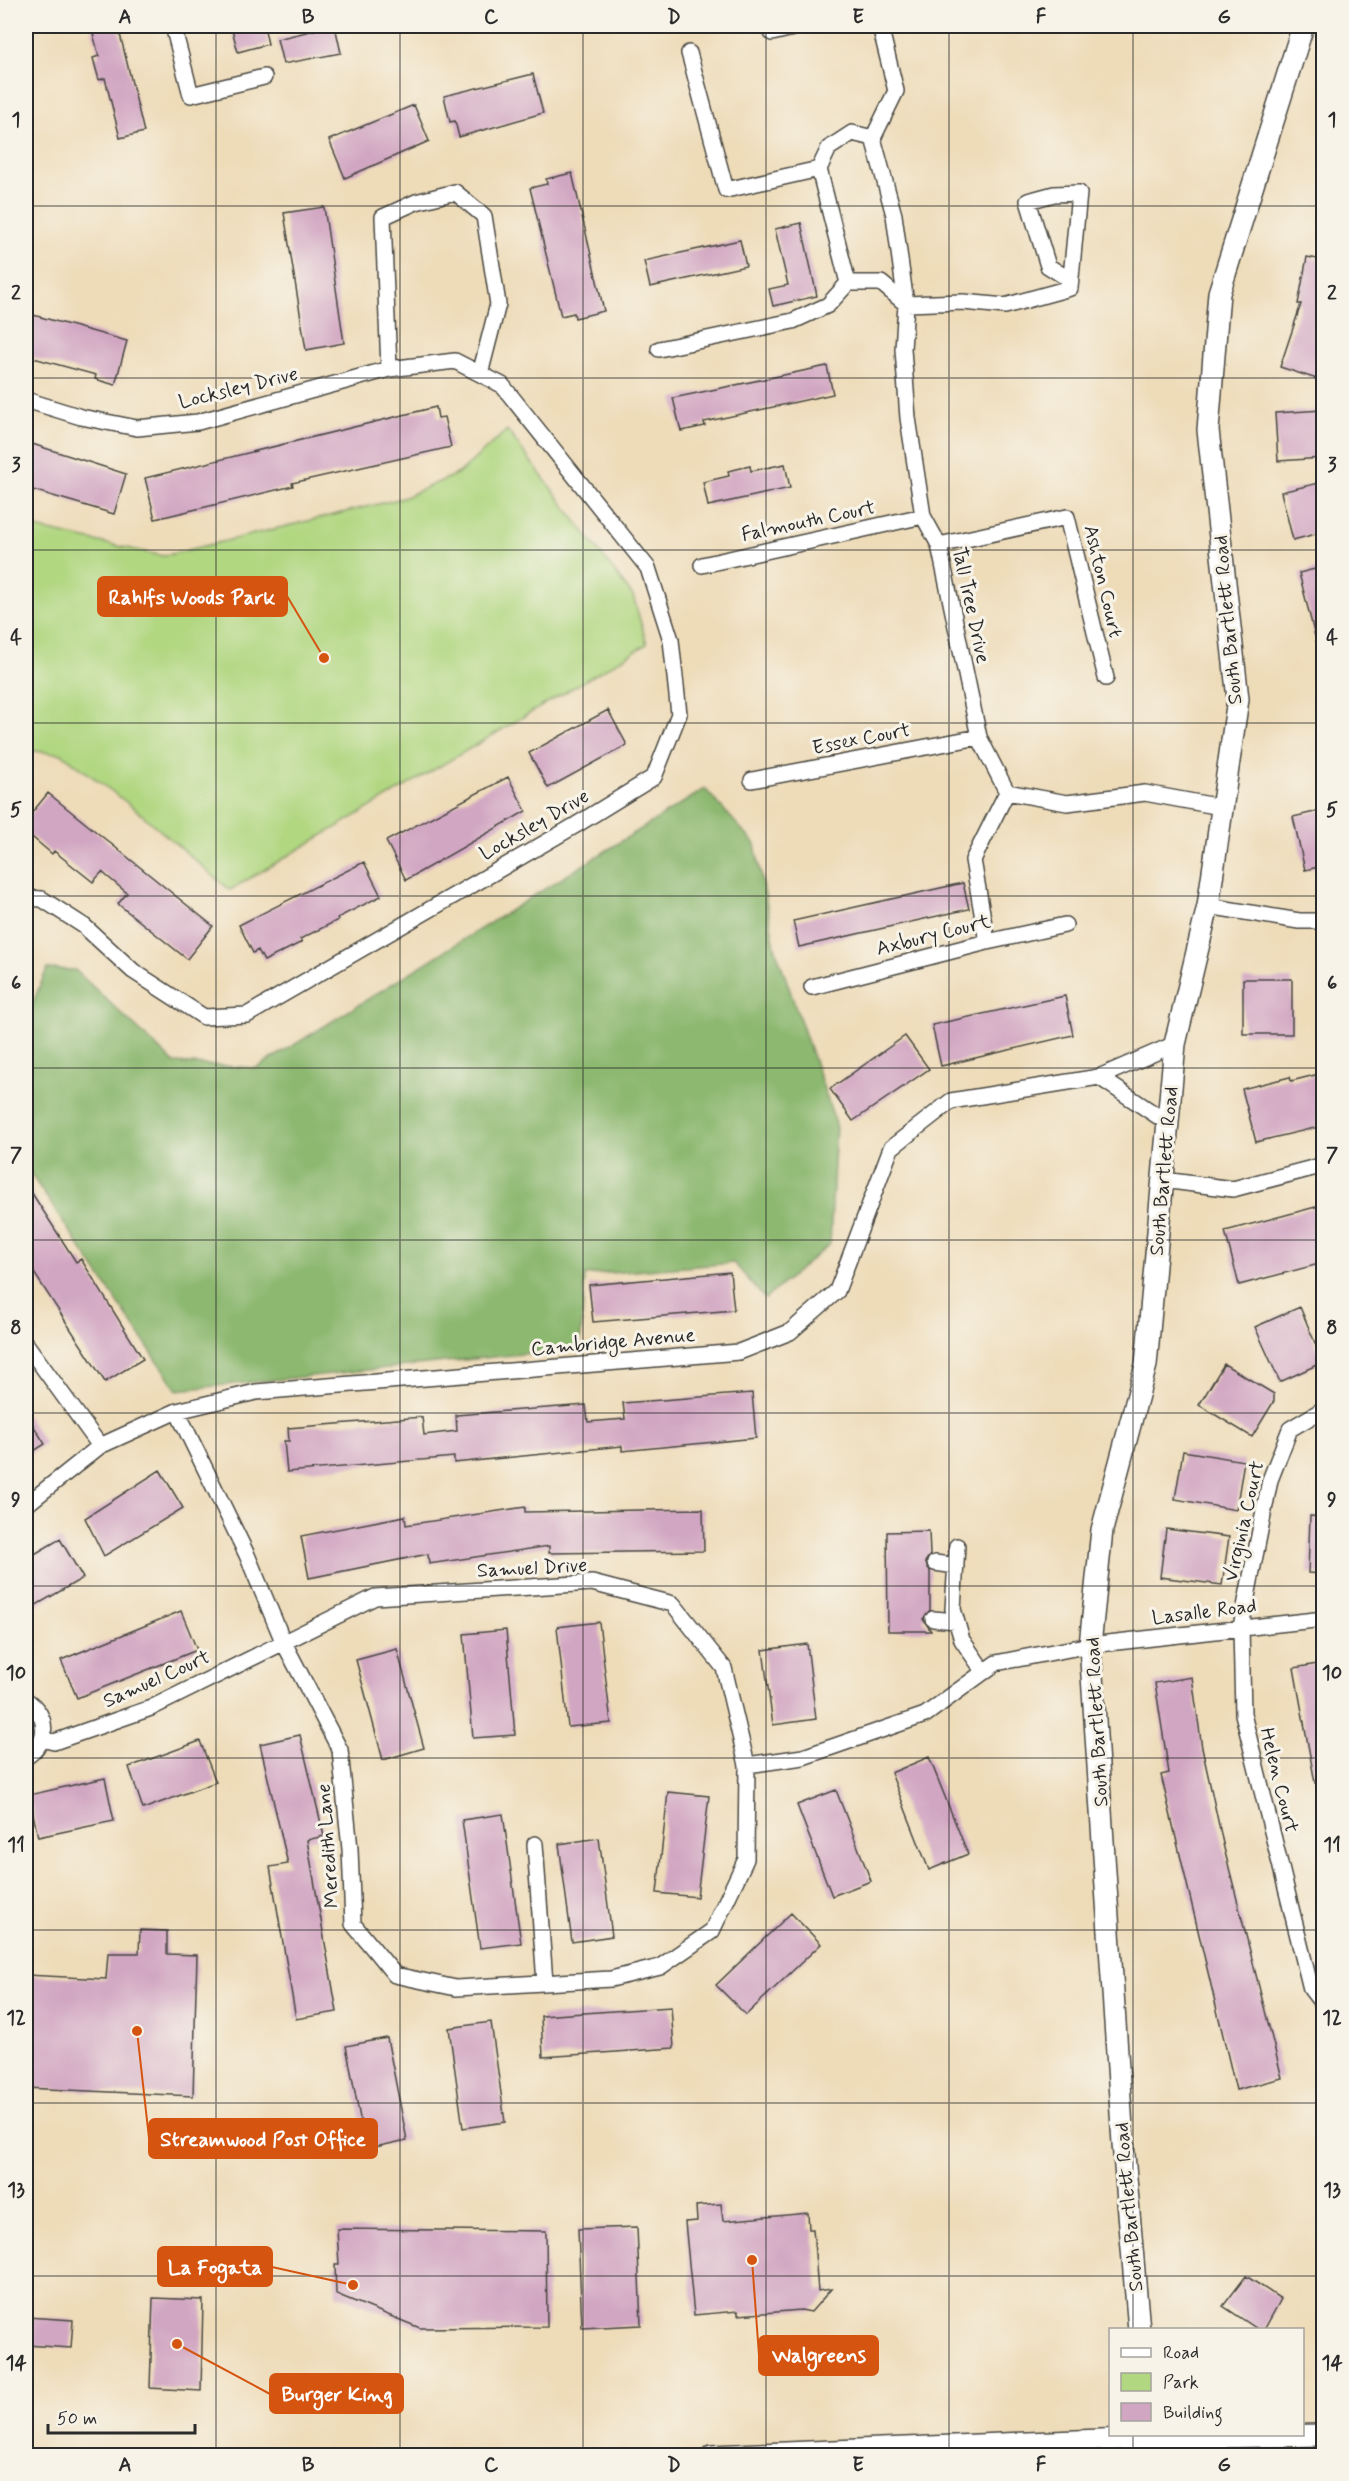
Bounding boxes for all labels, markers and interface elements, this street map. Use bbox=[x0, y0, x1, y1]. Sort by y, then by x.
text: A bbox=[118, 4, 132, 31]
text: B bbox=[302, 4, 315, 31]
text: C bbox=[484, 4, 499, 31]
text: D bbox=[667, 4, 681, 31]
text: E bbox=[852, 4, 864, 31]
text: F bbox=[1036, 4, 1047, 31]
text: G bbox=[1217, 4, 1231, 31]
text: 1 bbox=[12, 107, 20, 134]
text: 1 bbox=[1328, 107, 1336, 134]
text: 2 bbox=[11, 280, 21, 307]
text: 2 bbox=[1327, 280, 1337, 307]
street label: Locksley Drive bbox=[176, 361, 301, 416]
text: 3 bbox=[11, 452, 21, 479]
text: 3 bbox=[1327, 452, 1337, 479]
street label: Falmouth Court bbox=[739, 494, 878, 549]
street label: Ashton Court bbox=[1076, 522, 1129, 640]
street label: South Bartlett Road bbox=[1208, 534, 1249, 706]
street label: Tall Tree Drive bbox=[945, 545, 996, 666]
callout: Rahlfs Woods Park bbox=[98, 577, 287, 616]
text: Rahlfs Woods Park bbox=[109, 584, 276, 612]
text: 4 bbox=[10, 625, 22, 652]
text: 4 bbox=[1326, 625, 1338, 652]
street label: Essex Court bbox=[810, 717, 912, 762]
street label: Locksley Drive bbox=[475, 783, 594, 868]
text: 5 bbox=[10, 797, 22, 824]
text: 5 bbox=[1326, 797, 1338, 824]
street label: Axbury Court bbox=[873, 908, 994, 963]
text: 6 bbox=[11, 970, 21, 997]
text: 6 bbox=[1327, 970, 1337, 997]
street label: South Bartlett Road bbox=[1144, 1085, 1185, 1257]
text: 7 bbox=[10, 1142, 22, 1169]
text: 7 bbox=[1326, 1142, 1338, 1169]
text: 8 bbox=[10, 1315, 22, 1342]
text: 8 bbox=[1326, 1315, 1338, 1342]
street label: Cambridge Avenue bbox=[530, 1322, 697, 1364]
street label: Virginia Court bbox=[1217, 1458, 1272, 1585]
text: 9 bbox=[11, 1487, 21, 1514]
text: 9 bbox=[1327, 1487, 1337, 1514]
street label: Samuel Drive bbox=[476, 1552, 588, 1585]
street label: Lasalle Road bbox=[1150, 1593, 1258, 1632]
street label: South Bartlett Road bbox=[1080, 1636, 1115, 1808]
street label: Samuel Court bbox=[99, 1644, 214, 1715]
text: 10 bbox=[6, 1660, 26, 1687]
text: 10 bbox=[1322, 1660, 1342, 1687]
street label: Helen Court bbox=[1252, 1725, 1305, 1836]
street label: Meredith Lane bbox=[311, 1783, 346, 1909]
text: 11 bbox=[7, 1832, 25, 1859]
text: 11 bbox=[1323, 1832, 1341, 1859]
text: 12 bbox=[6, 2005, 26, 2032]
text: 12 bbox=[1322, 2005, 1342, 2032]
callout: Streamwood Post Office bbox=[149, 2119, 377, 2158]
street label: South Bartlett Road bbox=[1109, 2121, 1150, 2293]
text: Streamwood Post Office bbox=[160, 2126, 367, 2154]
text: 13 bbox=[7, 2177, 25, 2204]
text: 13 bbox=[1323, 2177, 1341, 2204]
callout: La Fogata bbox=[158, 2247, 272, 2286]
text: La Fogata bbox=[168, 2254, 262, 2284]
legend bbox=[1109, 2328, 1304, 2436]
callout: Walgreens bbox=[759, 2336, 878, 2375]
text: Road bbox=[1163, 2341, 1199, 2365]
text: Walgreens bbox=[771, 2342, 867, 2372]
text: 14 bbox=[5, 2350, 27, 2377]
text: 14 bbox=[1321, 2350, 1343, 2377]
text: Park bbox=[1163, 2371, 1199, 2395]
callout: Burger King bbox=[270, 2374, 403, 2413]
text: Burger King bbox=[281, 2381, 393, 2411]
scale bar bbox=[48, 2397, 195, 2435]
text: Building bbox=[1163, 2401, 1223, 2427]
text: 50 m bbox=[57, 2407, 97, 2431]
text: A bbox=[118, 2452, 132, 2479]
text: B bbox=[302, 2452, 315, 2479]
text: C bbox=[484, 2452, 499, 2479]
text: D bbox=[667, 2452, 681, 2479]
text: E bbox=[852, 2452, 864, 2479]
text: F bbox=[1036, 2452, 1047, 2479]
text: G bbox=[1217, 2452, 1231, 2479]

